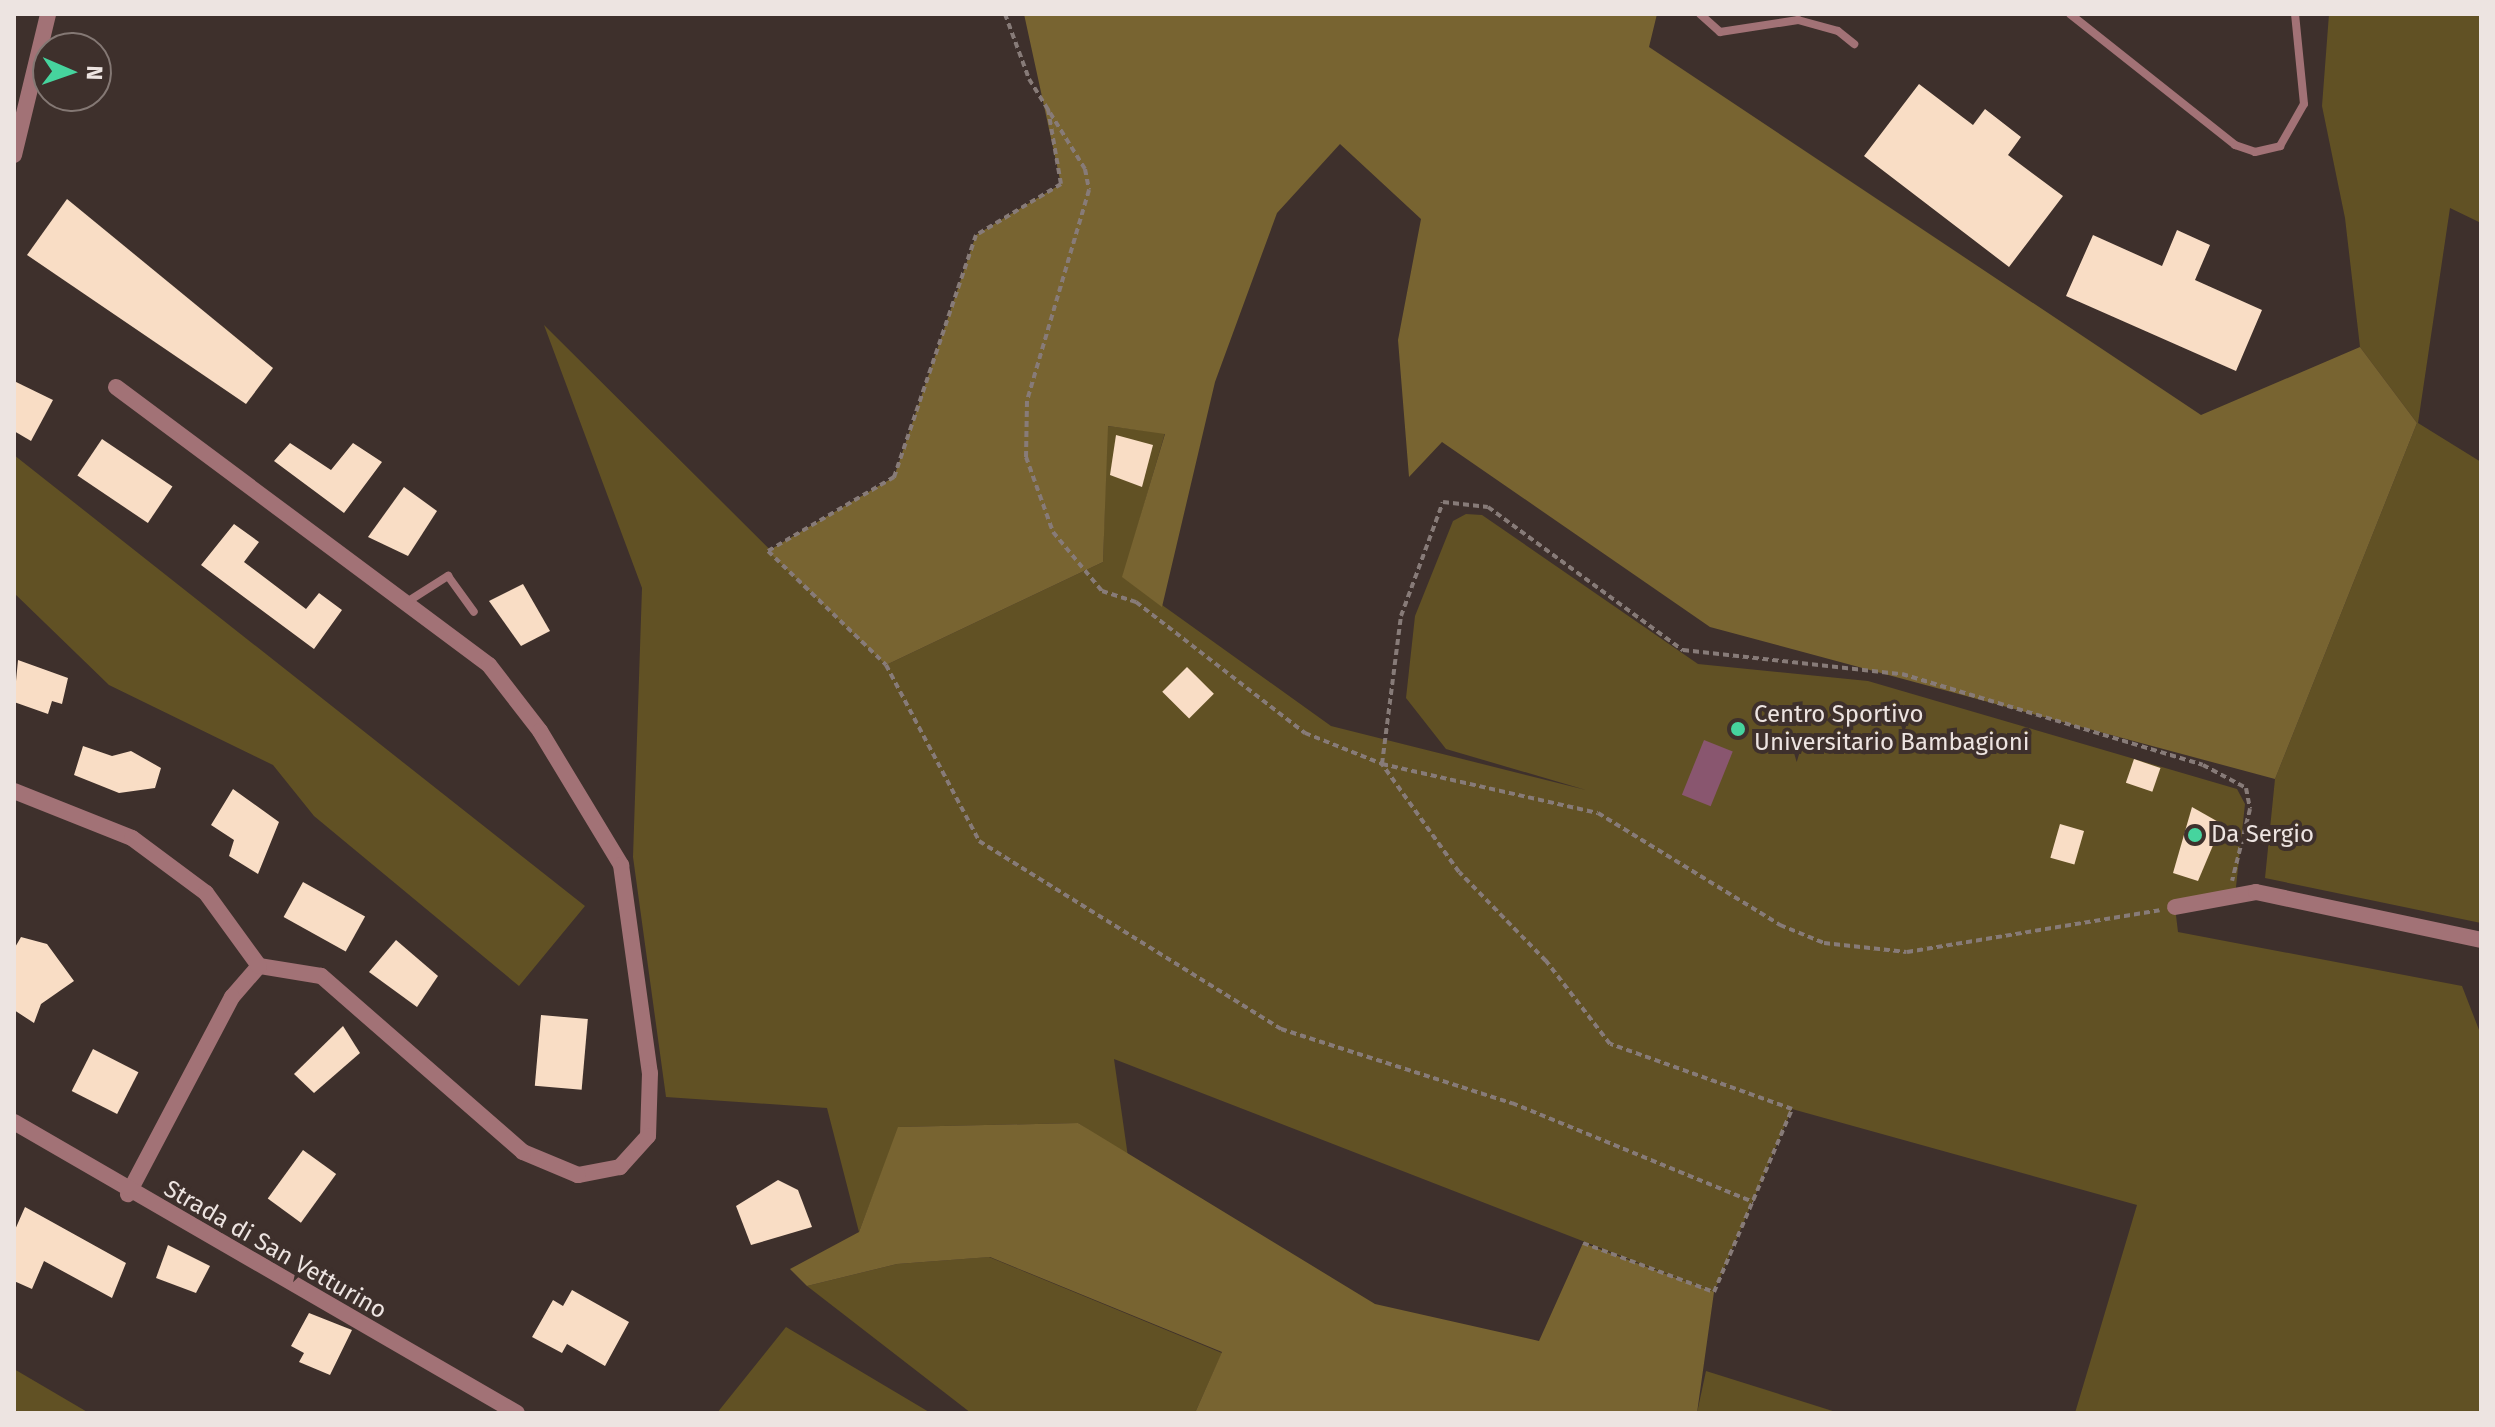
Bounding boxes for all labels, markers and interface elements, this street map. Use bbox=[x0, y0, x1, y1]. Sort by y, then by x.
north arrow bbox=[32, 32, 112, 112]
text: N bbox=[81, 65, 108, 81]
place label: Centro Sportivo Universitario Bambagioni bbox=[1754, 701, 2029, 757]
marker: Centro Sportivo Universitario Bambagioni bbox=[1729, 720, 1747, 738]
place label: Da Sergio bbox=[2211, 821, 2314, 849]
marker: Da Sergio bbox=[2186, 826, 2204, 844]
street label: Strada di San Vetturino bbox=[159, 1174, 391, 1326]

